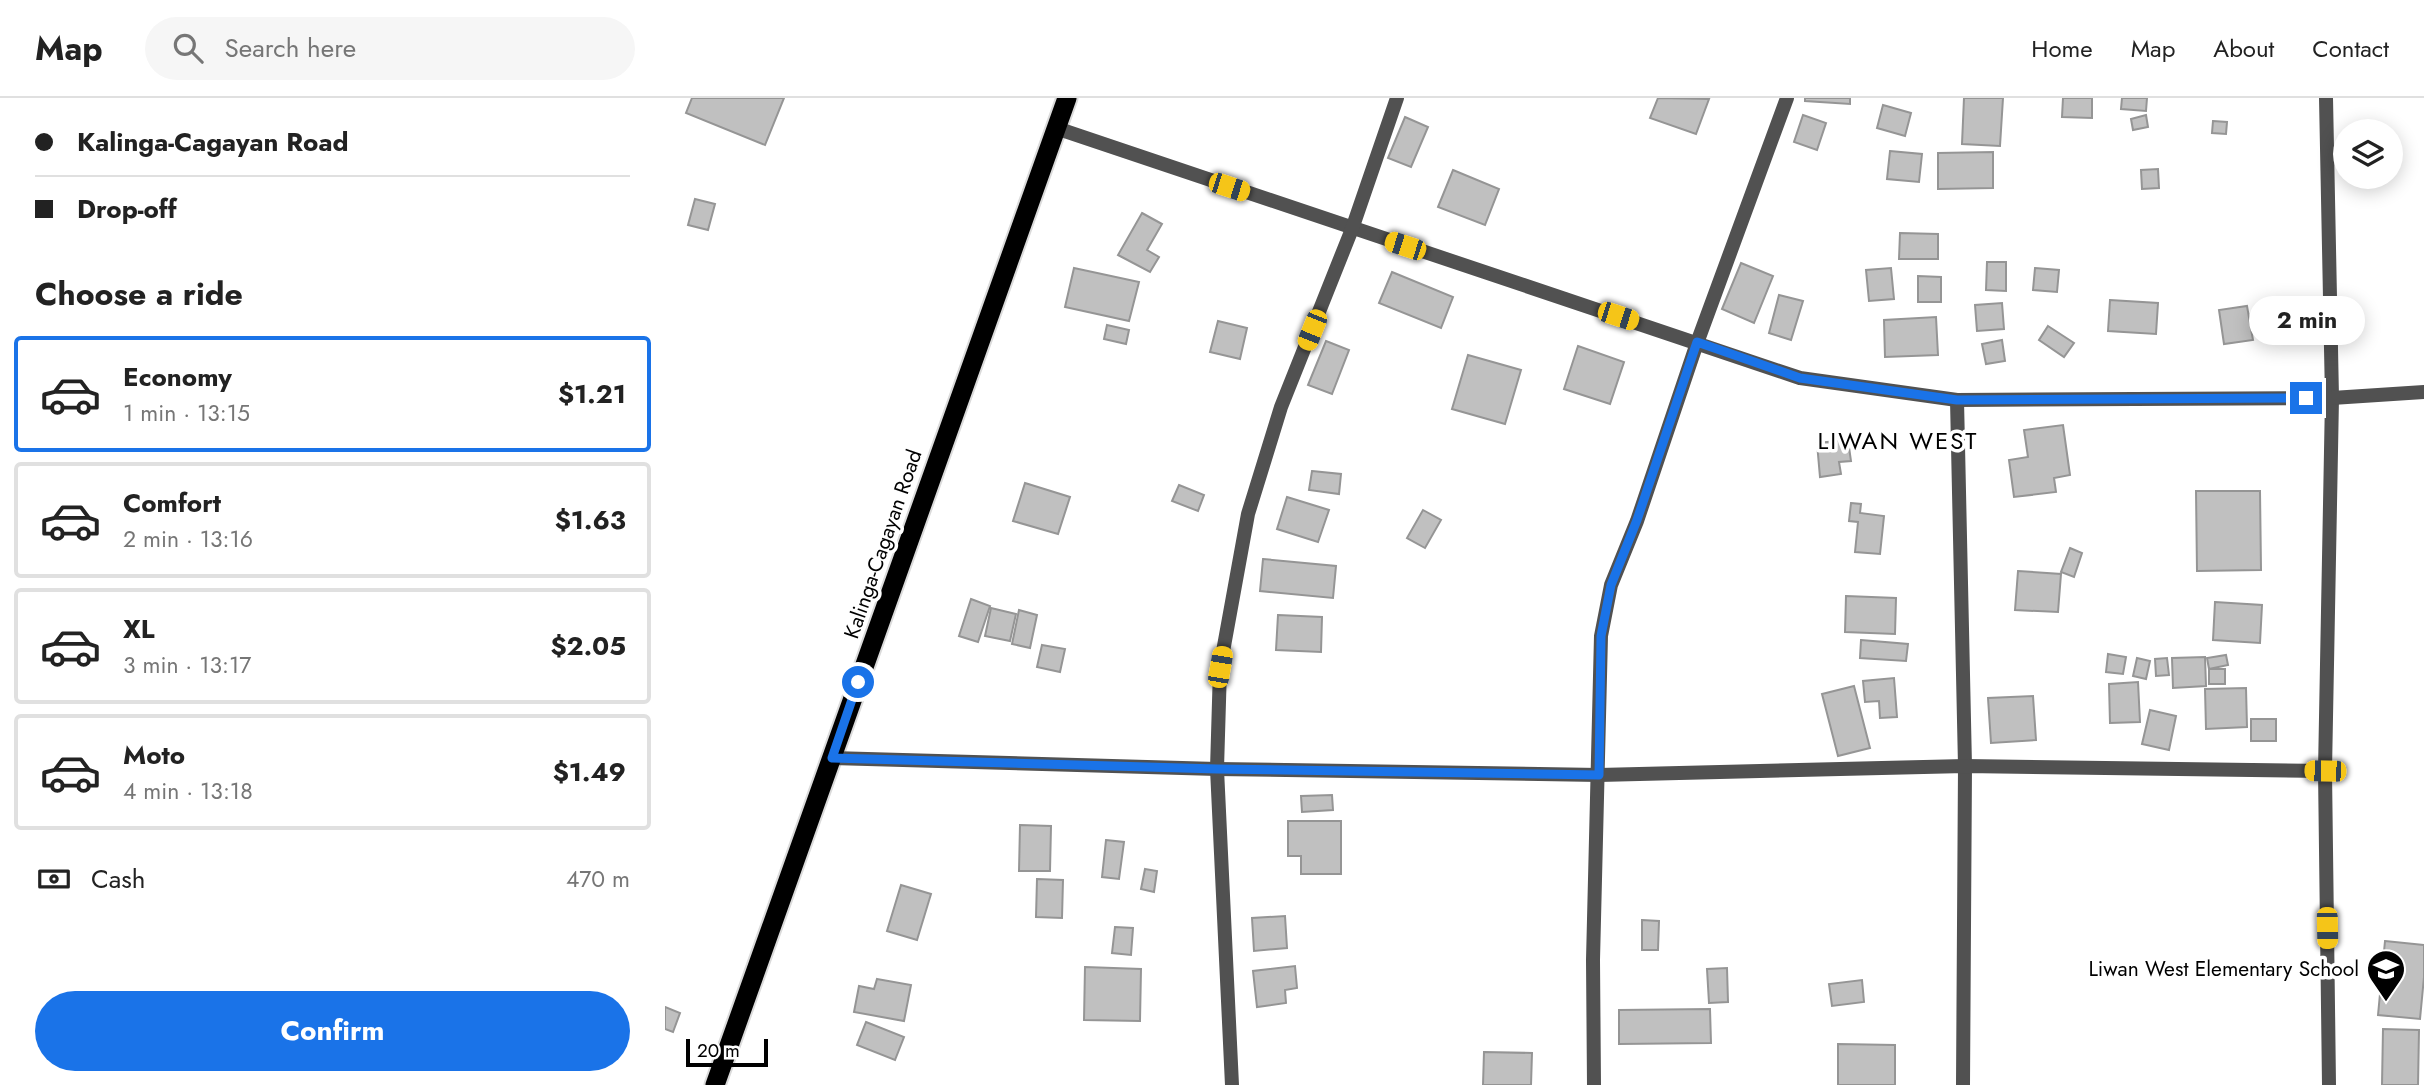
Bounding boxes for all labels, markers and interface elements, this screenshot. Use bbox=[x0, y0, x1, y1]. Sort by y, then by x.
search box bbox=[145, 17, 635, 80]
text: Map bbox=[35, 25, 103, 72]
icon: search bbox=[169, 29, 207, 67]
text: Search here bbox=[225, 29, 356, 67]
text: Home bbox=[2031, 31, 2093, 66]
text: Map bbox=[2131, 31, 2175, 66]
text: About bbox=[2213, 31, 2274, 66]
text: Contact bbox=[2312, 31, 2389, 66]
map controls bbox=[2333, 119, 2403, 189]
button: layers bbox=[2333, 119, 2403, 189]
text: Kalinga-Cagayan Road bbox=[77, 123, 349, 161]
car bbox=[1206, 171, 1253, 203]
text: Drop-off bbox=[77, 190, 177, 228]
car bbox=[1382, 230, 1429, 262]
text: Choose a ride bbox=[35, 271, 243, 317]
callout: 2 min bbox=[2248, 296, 2364, 345]
car bbox=[1595, 300, 1642, 332]
text: 2 min bbox=[2277, 303, 2337, 337]
car bbox=[1295, 307, 1330, 353]
text: Economy bbox=[123, 358, 232, 396]
icon: car bbox=[39, 363, 102, 426]
text: $1.21 bbox=[558, 375, 626, 413]
route end bbox=[2290, 382, 2322, 414]
text: 1 min · 13:15 bbox=[123, 396, 250, 430]
district label: LIWAN WEST bbox=[1818, 423, 1978, 458]
street label: Kalinga-Cagayan Road bbox=[837, 445, 929, 643]
text: Comfort bbox=[123, 484, 221, 522]
icon: car bbox=[39, 489, 102, 552]
text: $1.63 bbox=[555, 501, 626, 539]
text: 2 min · 13:16 bbox=[123, 522, 253, 556]
text: XL bbox=[123, 610, 155, 648]
icon: car bbox=[39, 615, 102, 678]
text: $2.05 bbox=[550, 627, 626, 665]
car bbox=[1207, 644, 1234, 690]
text: 3 min · 13:17 bbox=[123, 648, 251, 682]
route start bbox=[842, 666, 874, 698]
text: Moto bbox=[123, 736, 185, 774]
icon: car bbox=[39, 741, 102, 804]
text: $1.49 bbox=[553, 753, 626, 791]
car bbox=[2304, 760, 2347, 782]
text: 4 min · 13:18 bbox=[123, 774, 253, 808]
icon: cash bbox=[35, 860, 73, 898]
text: Cash bbox=[91, 860, 145, 898]
text: 470 m bbox=[566, 862, 630, 896]
car bbox=[2317, 907, 2338, 949]
school or university icon: Liwan West Elementary School bbox=[2365, 948, 2407, 1003]
place label: Liwan West Elementary School bbox=[2088, 954, 2359, 984]
button: Confirm bbox=[35, 991, 630, 1071]
scale bar bbox=[686, 1036, 768, 1068]
text: 20 m bbox=[697, 1037, 740, 1064]

